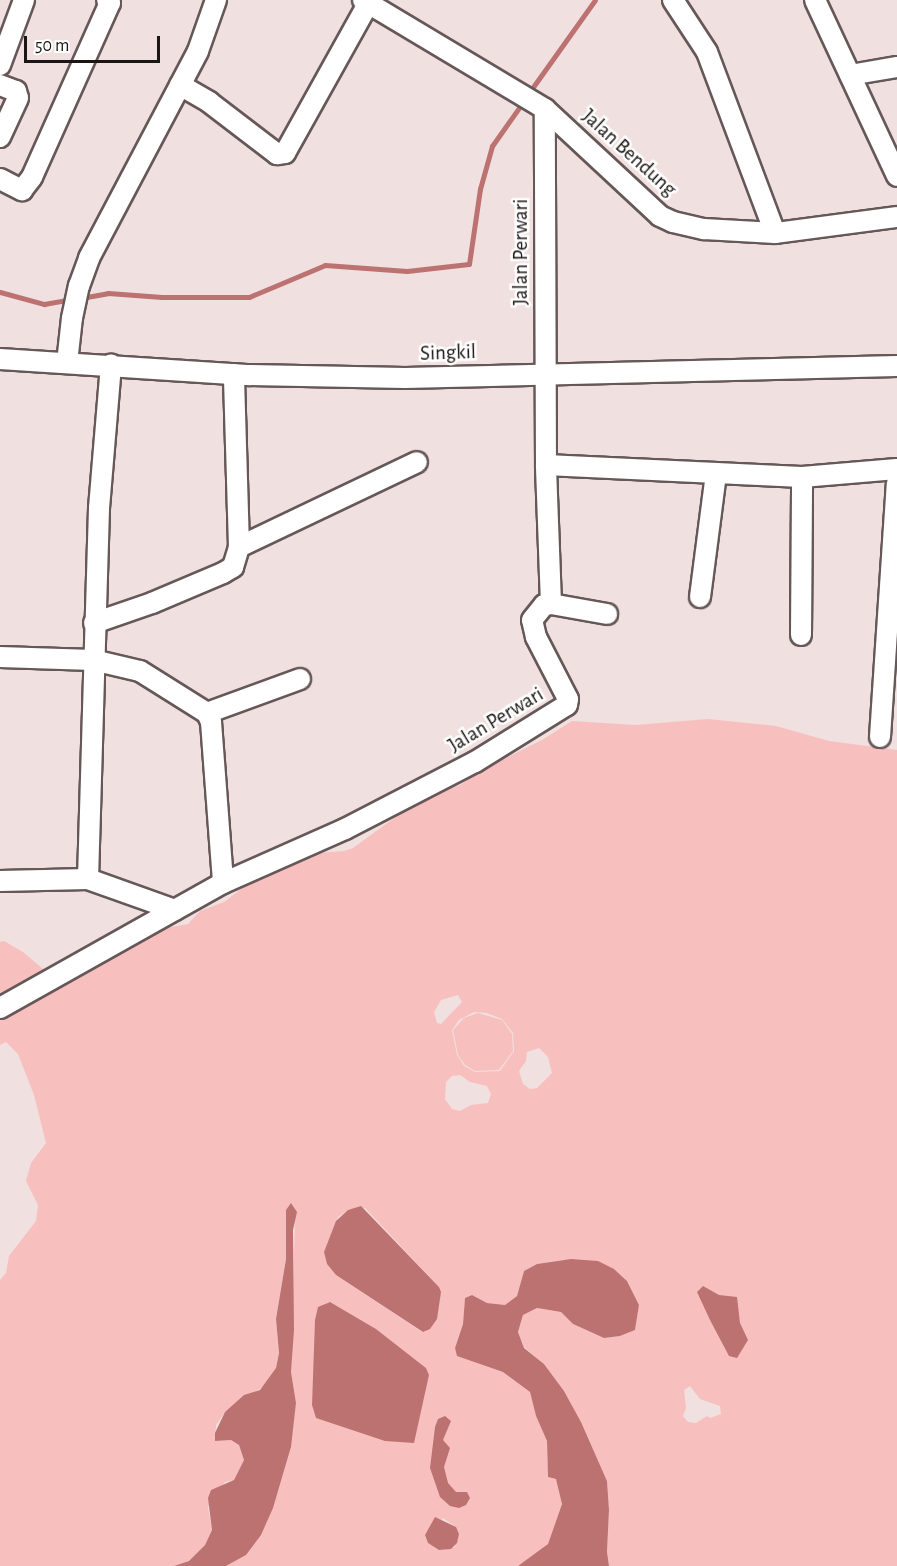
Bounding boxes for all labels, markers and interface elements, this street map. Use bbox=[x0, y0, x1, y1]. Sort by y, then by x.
scale bar bbox=[27, 24, 164, 62]
text: 50 m bbox=[35, 37, 69, 55]
street label: Jalan Bendung bbox=[576, 104, 682, 202]
street label: Jalan Perwari bbox=[508, 199, 534, 305]
street label: Singkil bbox=[420, 339, 476, 367]
street label: Jalan Perwari bbox=[444, 682, 548, 758]

